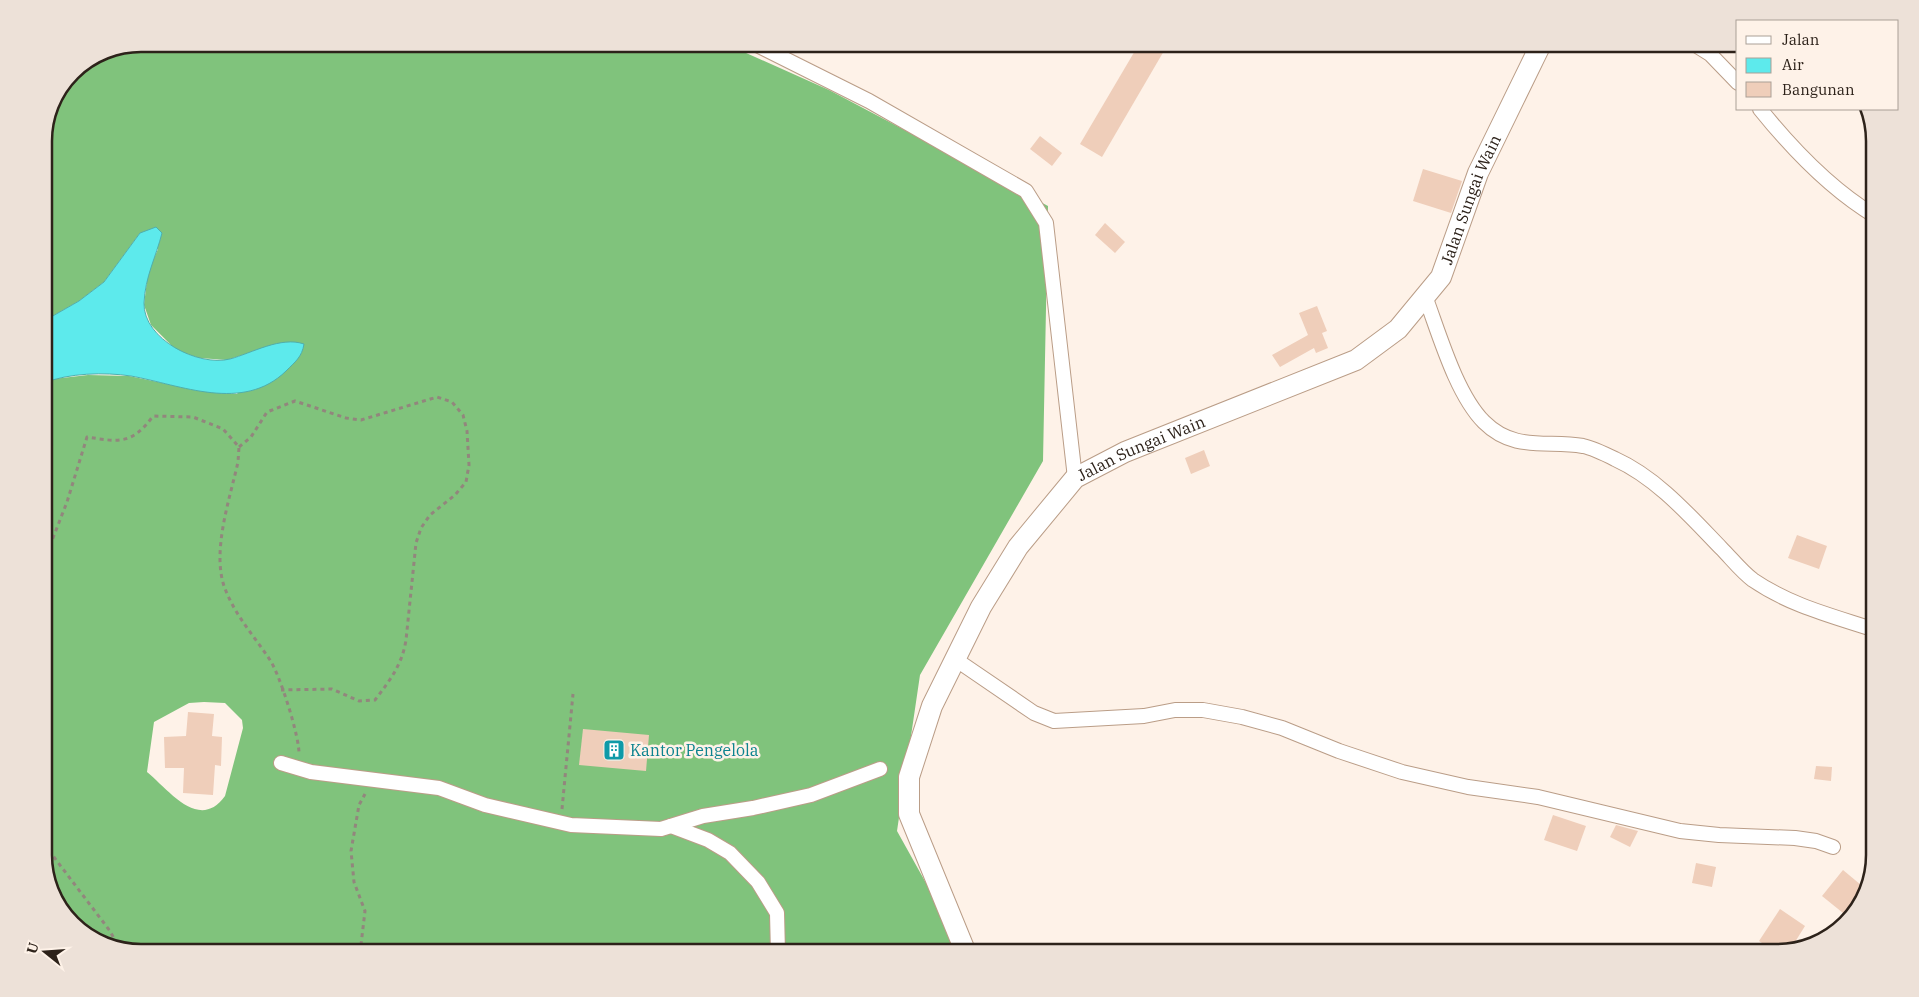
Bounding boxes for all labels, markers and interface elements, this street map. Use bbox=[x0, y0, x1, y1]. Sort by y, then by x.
legend bbox=[1736, 20, 1899, 110]
text: Jalan bbox=[1782, 30, 1820, 49]
text: Air bbox=[1782, 55, 1804, 74]
text: Bangunan bbox=[1782, 80, 1855, 99]
street label: Jalan Sungai Wain bbox=[1436, 131, 1505, 267]
street label: Jalan Sungai Wain bbox=[1074, 411, 1208, 485]
building icon: Kantor Pengelola bbox=[602, 738, 626, 762]
place label: Kantor Pengelola bbox=[630, 740, 759, 760]
north arrow bbox=[20, 927, 70, 977]
text: U bbox=[22, 940, 43, 956]

